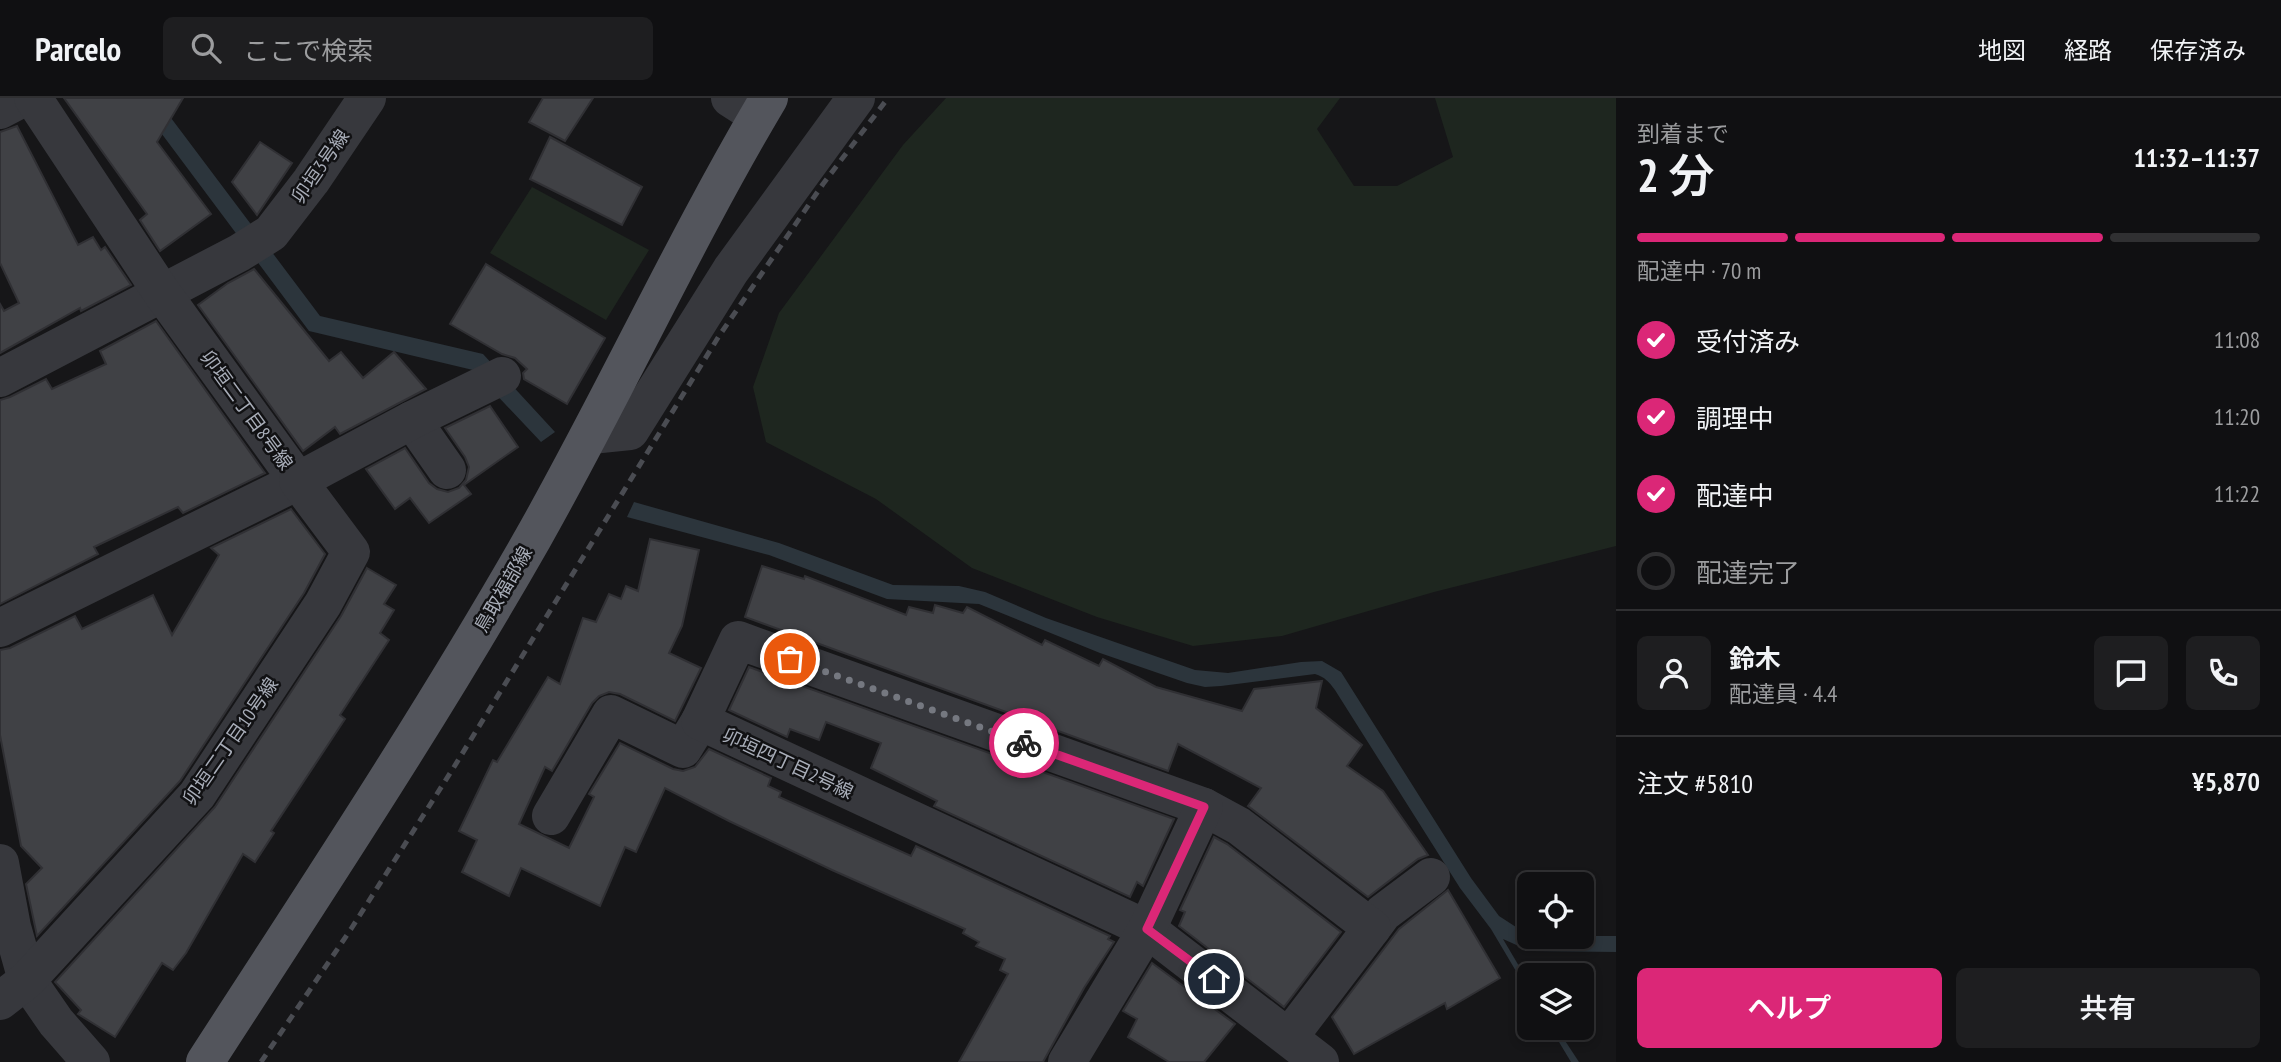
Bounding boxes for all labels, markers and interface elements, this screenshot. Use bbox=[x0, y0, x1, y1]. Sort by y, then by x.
search box bbox=[163, 17, 653, 80]
text: Parcelo bbox=[35, 27, 121, 70]
icon: search bbox=[187, 29, 225, 67]
text: ここで検索 bbox=[243, 34, 373, 67]
text: 地図 bbox=[1978, 35, 2026, 66]
text: 経路 bbox=[2064, 35, 2112, 66]
text: 保存済み bbox=[2150, 35, 2246, 66]
text: 到着まで bbox=[1637, 119, 1729, 148]
street label: 卯垣3号線 bbox=[286, 124, 354, 208]
text: 11:32–11:37 bbox=[2133, 141, 2260, 174]
text: 2 分 bbox=[1637, 145, 1714, 205]
text: 配達中 · 70 m bbox=[1637, 256, 1761, 285]
icon: check bbox=[1637, 321, 1675, 359]
text: 受付済み bbox=[1696, 325, 1800, 358]
text: 11:08 bbox=[2214, 325, 2260, 354]
street label: 卯垣二丁目8号線 bbox=[196, 346, 298, 474]
icon: check bbox=[1637, 398, 1675, 436]
text: 調理中 bbox=[1696, 402, 1774, 435]
text: 11:20 bbox=[2214, 402, 2260, 431]
icon: check bbox=[1637, 475, 1675, 513]
text: 配達中 bbox=[1696, 479, 1774, 512]
text: 11:22 bbox=[2214, 479, 2260, 508]
street label: 鳥取福部線 bbox=[469, 542, 537, 636]
text: 配達完了 bbox=[1696, 556, 1800, 589]
pin bbox=[760, 629, 820, 689]
button: person bbox=[1637, 636, 1711, 710]
button: chat bbox=[2094, 636, 2168, 710]
button: phone bbox=[2186, 636, 2260, 710]
icon: bag bbox=[771, 640, 809, 678]
text: 鈴木 bbox=[1729, 642, 1781, 675]
street label: 卯垣二丁目10号線 bbox=[177, 673, 283, 809]
text: 配達員 · 4.4 bbox=[1729, 679, 1837, 708]
courier bbox=[989, 708, 1059, 778]
street label: 卯垣四丁目2号線 bbox=[719, 722, 857, 804]
icon: bike bbox=[1005, 724, 1043, 762]
text: ¥5,870 bbox=[2192, 765, 2260, 798]
text: 注文 #5810 bbox=[1637, 767, 1753, 800]
map controls bbox=[1517, 872, 1594, 1040]
button: locate bbox=[1517, 872, 1594, 949]
pin bbox=[1184, 949, 1244, 1009]
icon: home bbox=[1195, 960, 1233, 998]
button: layers bbox=[1517, 963, 1594, 1040]
button: ヘルプ bbox=[1637, 968, 1942, 1048]
button: 共有 bbox=[1956, 968, 2260, 1048]

